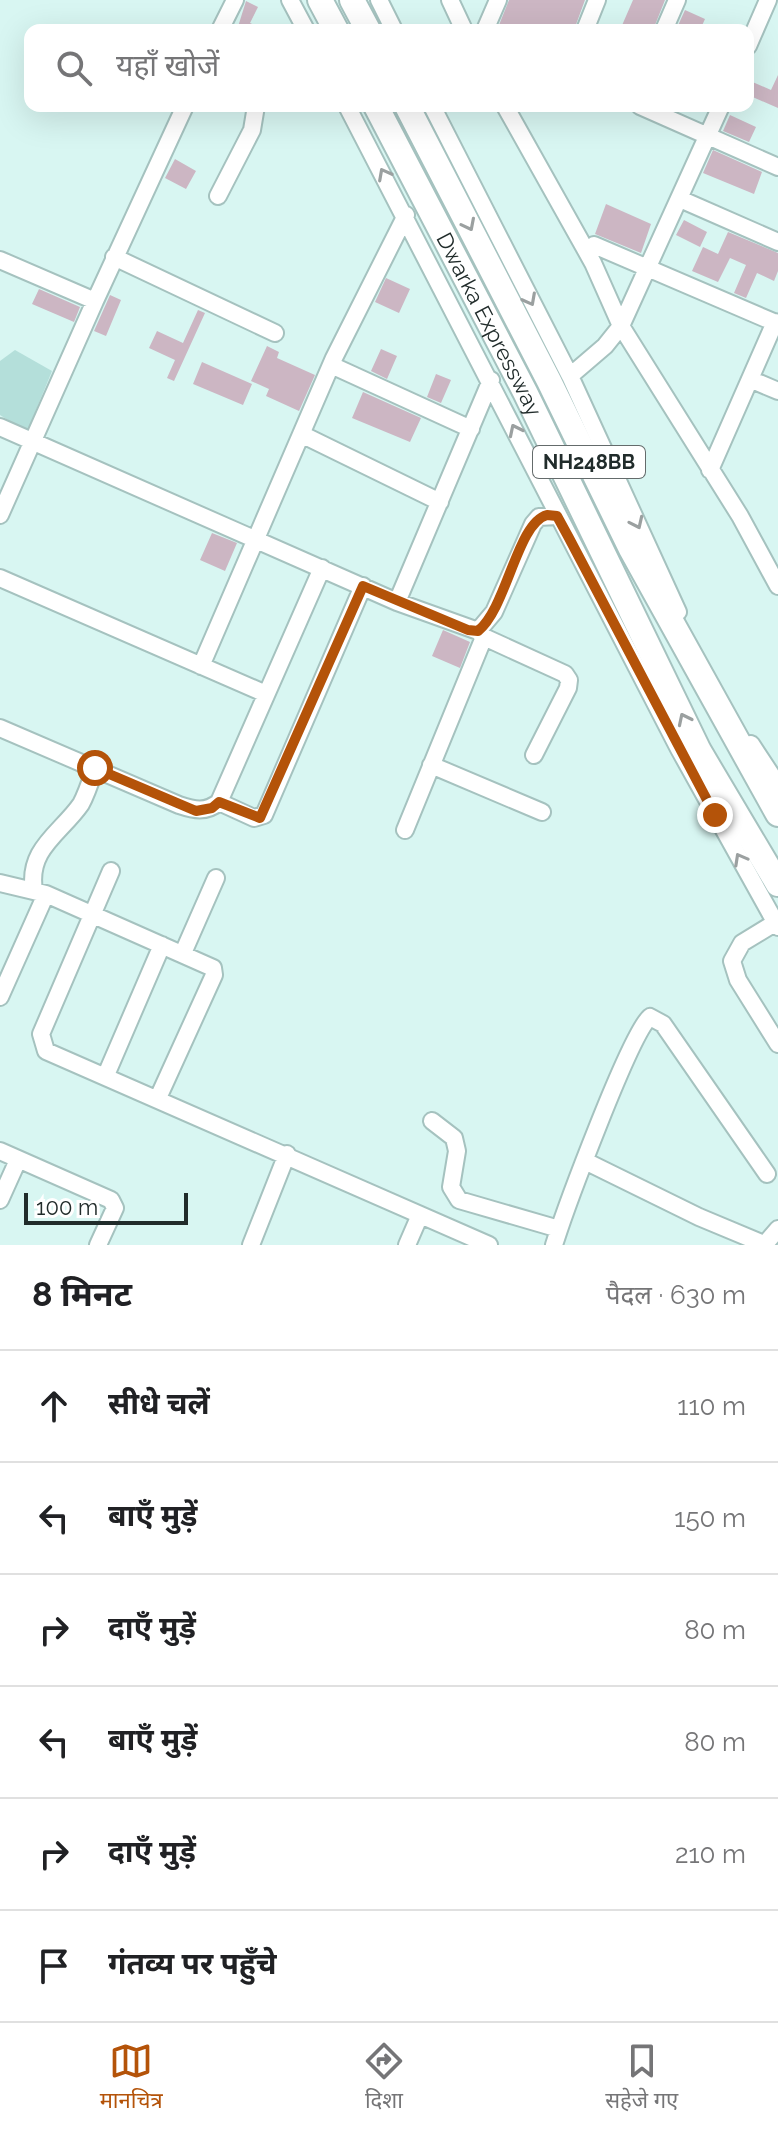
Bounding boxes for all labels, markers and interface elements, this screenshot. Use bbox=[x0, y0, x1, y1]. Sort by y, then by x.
search box bbox=[24, 24, 754, 112]
icon: search bbox=[52, 46, 96, 90]
text: यहाँ खोजें bbox=[116, 48, 219, 83]
one-way arrow bbox=[378, 168, 394, 183]
one-way arrow bbox=[459, 217, 474, 231]
street label: Dwarka Expressway bbox=[431, 228, 548, 420]
one-way arrow bbox=[520, 292, 535, 307]
one-way arrow bbox=[510, 424, 525, 439]
road number: NH248BB bbox=[533, 446, 645, 478]
one-way arrow bbox=[627, 515, 643, 530]
one-way arrow bbox=[678, 713, 694, 728]
route start bbox=[77, 750, 113, 786]
route end bbox=[697, 797, 733, 833]
one-way arrow bbox=[734, 853, 749, 867]
scale bar bbox=[24, 1189, 188, 1225]
text: 100 m bbox=[36, 1194, 98, 1220]
text: 8 मिनट bbox=[32, 1274, 132, 1314]
text: पैदल · 630 m bbox=[606, 1280, 746, 1310]
icon: ahead bbox=[32, 1384, 76, 1428]
text: सीधे चलें bbox=[108, 1386, 210, 1421]
text: 110 m bbox=[677, 1391, 746, 1421]
icon: left bbox=[32, 1496, 76, 1540]
text: बाएँ मुड़ें bbox=[108, 1498, 197, 1533]
text: 150 m bbox=[674, 1503, 746, 1533]
icon: right bbox=[32, 1608, 76, 1652]
text: दाएँ मुड़ें bbox=[108, 1610, 196, 1645]
text: 80 m bbox=[684, 1615, 746, 1645]
icon: left bbox=[32, 1720, 76, 1764]
text: बाएँ मुड़ें bbox=[108, 1722, 197, 1757]
text: 80 m bbox=[684, 1727, 746, 1757]
icon: right bbox=[32, 1832, 76, 1876]
text: दाएँ मुड़ें bbox=[108, 1834, 196, 1869]
text: 210 m bbox=[675, 1839, 746, 1869]
icon: arrive bbox=[32, 1944, 76, 1988]
text: गंतव्य पर पहुँचे bbox=[108, 1946, 277, 1981]
tab: मानचित्र bbox=[100, 2039, 163, 2117]
tab: दिशा bbox=[362, 2039, 406, 2117]
tab: सहेजे गए bbox=[605, 2039, 678, 2117]

